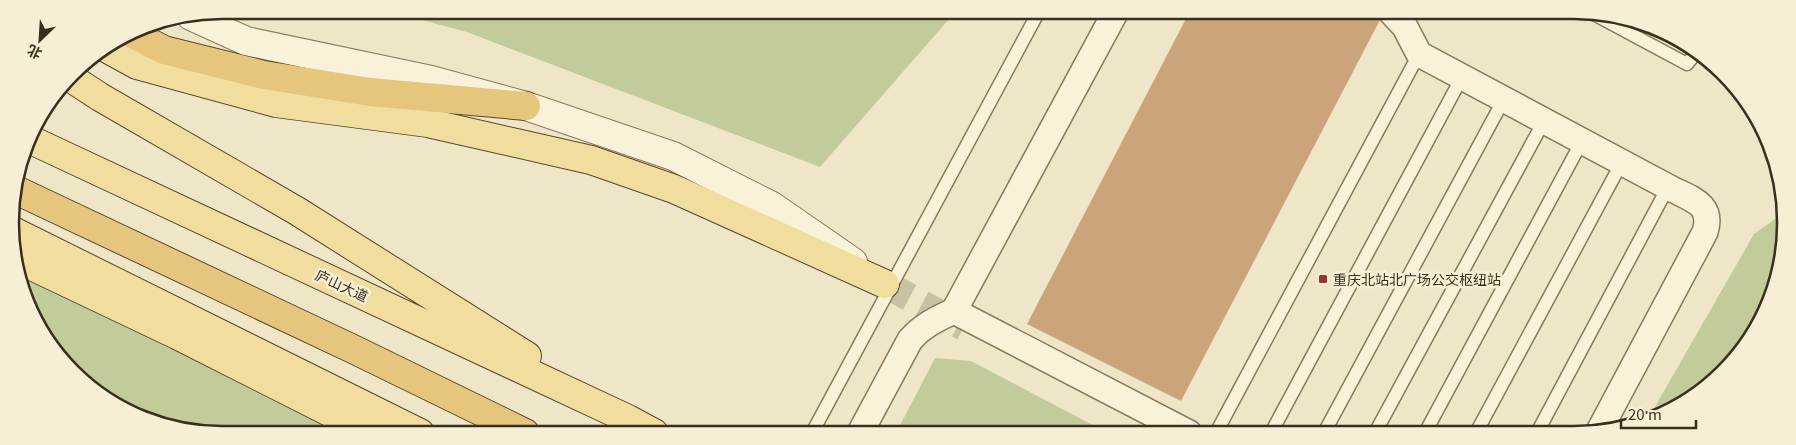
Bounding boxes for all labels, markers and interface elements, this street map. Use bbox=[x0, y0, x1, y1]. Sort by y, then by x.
north arrow bbox=[15, 15, 65, 65]
text: 北 bbox=[24, 41, 45, 65]
street label: 庐山大道 bbox=[312, 264, 372, 306]
place label: 重庆北站北广场公交枢纽站 bbox=[1333, 269, 1501, 289]
marker: 重庆北站北广场公交枢纽站 bbox=[1317, 273, 1329, 285]
scale bar bbox=[1621, 398, 1696, 430]
text: 20 m bbox=[1628, 403, 1662, 424]

